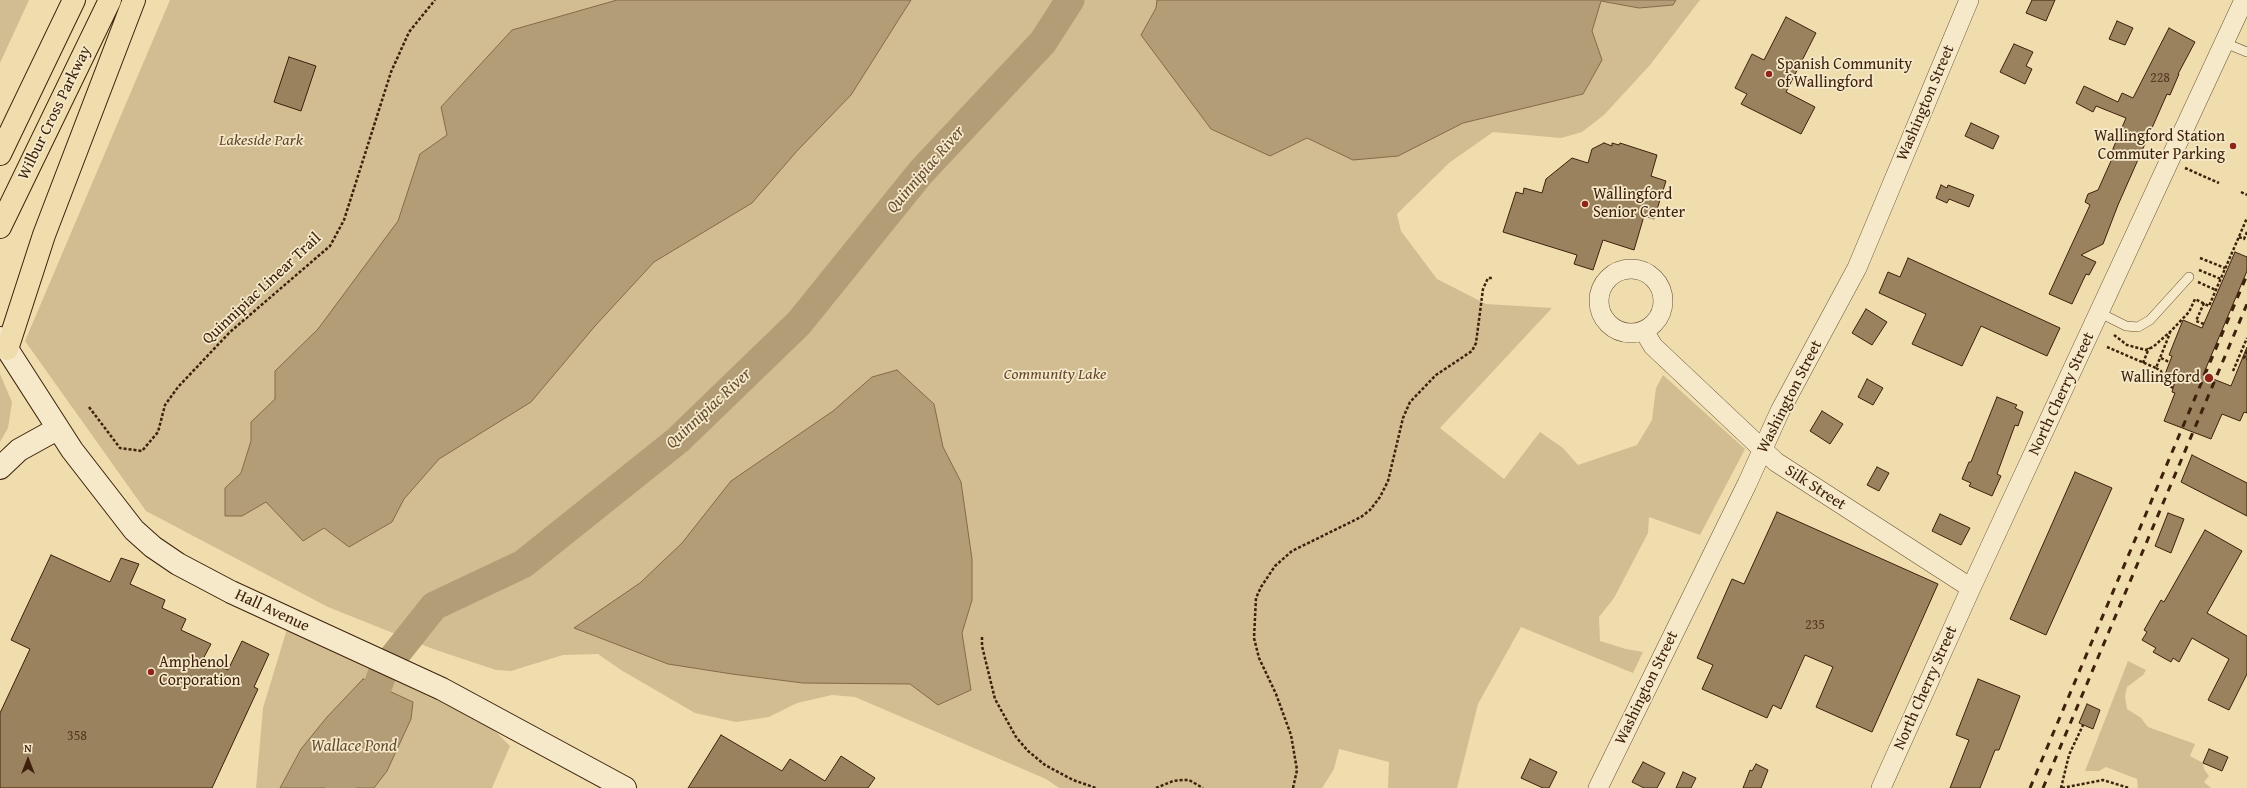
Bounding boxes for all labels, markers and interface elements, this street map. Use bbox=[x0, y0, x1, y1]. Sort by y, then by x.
street label: Washington Street bbox=[1893, 42, 1959, 164]
street label: Wilbur Cross Parkway bbox=[14, 43, 96, 183]
place label: Spanish Community of Wallingford bbox=[1777, 55, 1912, 93]
marker: Spanish Community of Wallingford bbox=[1764, 69, 1774, 79]
house number: 228 bbox=[2150, 70, 2170, 86]
water label: Quinnipiac River bbox=[883, 122, 969, 218]
place label: Wallingford Station Commuter Parking bbox=[2094, 127, 2225, 165]
park label: Lakeside Park bbox=[219, 131, 303, 151]
marker: Wallingford Station Commuter Parking bbox=[2228, 141, 2238, 151]
place label: Wallingford Senior Center bbox=[1593, 185, 1685, 223]
marker: Wallingford Senior Center bbox=[1580, 199, 1590, 209]
street label: Quinnipiac Linear Trail bbox=[199, 229, 325, 349]
street label: North Cherry Street bbox=[2025, 329, 2099, 459]
street label: Washington Street bbox=[1753, 337, 1827, 457]
water label: Quinnipiac River bbox=[662, 364, 756, 454]
park label: Community Lake bbox=[1004, 365, 1106, 385]
place label: Wallingford bbox=[2121, 368, 2200, 388]
marker: Wallingford bbox=[2203, 372, 2215, 384]
street label: Silk Street bbox=[1781, 461, 1849, 515]
street label: Hall Avenue bbox=[232, 585, 312, 637]
house number: 235 bbox=[1805, 617, 1825, 633]
street label: North Cherry Street bbox=[1890, 623, 1962, 753]
street label: Washington Street bbox=[1611, 628, 1683, 748]
place label: Amphenol Corporation bbox=[159, 653, 241, 691]
marker: Amphenol Corporation bbox=[146, 667, 156, 677]
house number: 358 bbox=[67, 728, 87, 744]
water label: Wallace Pond bbox=[311, 737, 397, 757]
north arrow bbox=[8, 740, 48, 780]
text: N bbox=[24, 740, 32, 756]

